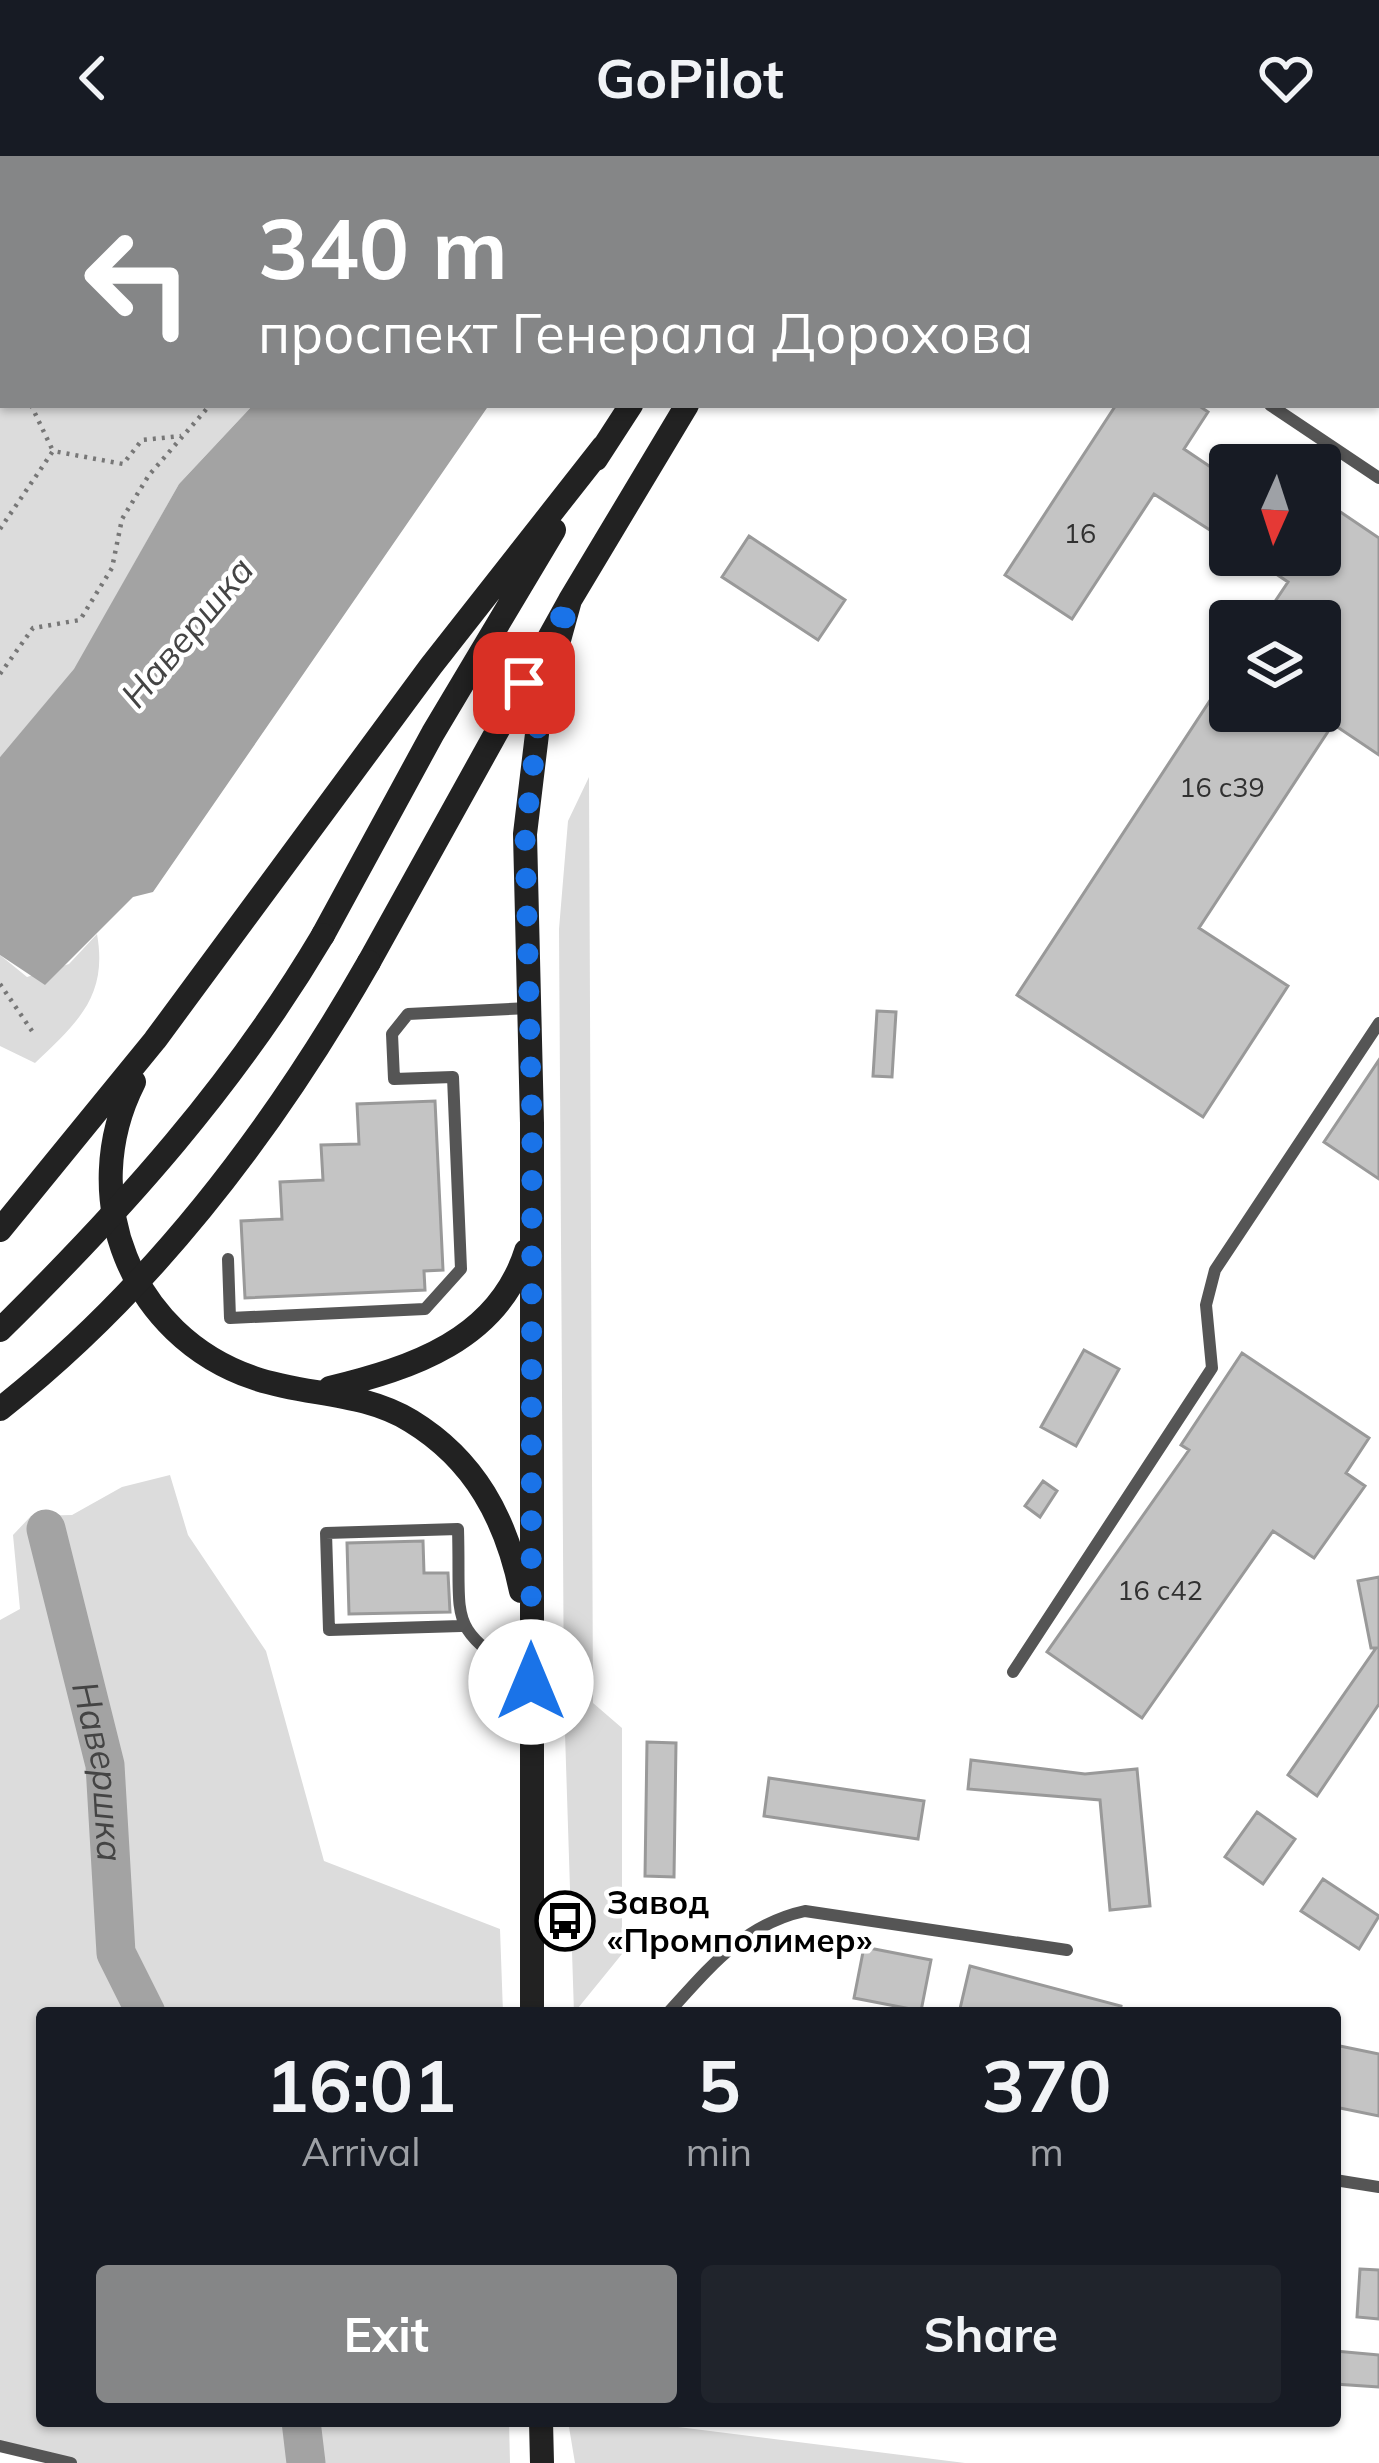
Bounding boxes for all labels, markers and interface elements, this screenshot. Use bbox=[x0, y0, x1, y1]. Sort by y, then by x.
text: GoPilot bbox=[595, 44, 784, 112]
icon: back bbox=[60, 45, 126, 111]
icon: heart bbox=[1253, 45, 1319, 111]
text: 340 m bbox=[258, 195, 508, 300]
icon: left bbox=[60, 204, 216, 360]
text: проспект Генерала Дорохова bbox=[258, 299, 1034, 367]
north arrow bbox=[1209, 444, 1341, 576]
map controls bbox=[1209, 444, 1341, 732]
house number: 16 bbox=[1064, 516, 1096, 550]
water label: Навершка bbox=[111, 547, 262, 716]
button: layers bbox=[1209, 600, 1341, 732]
pin bbox=[473, 632, 575, 734]
icon: arrive bbox=[491, 650, 557, 716]
house number: 16 с39 bbox=[1179, 770, 1265, 804]
house number: 16 с42 bbox=[1117, 1573, 1203, 1607]
position arrow bbox=[468, 1619, 594, 1745]
water label: Навершка bbox=[63, 1677, 134, 1863]
place label: Завод «Промполимер» bbox=[607, 1881, 873, 1960]
bus stop icon: Завод «Промполимер» bbox=[534, 1890, 596, 1952]
text: 16:01 bbox=[266, 2040, 456, 2130]
text: 5 bbox=[697, 2040, 741, 2130]
text: 370 bbox=[982, 2040, 1111, 2130]
text: Arrival bbox=[301, 2127, 421, 2176]
text: min bbox=[686, 2127, 752, 2176]
text: m bbox=[1029, 2127, 1064, 2176]
button: Exit bbox=[96, 2265, 677, 2403]
button: Share bbox=[701, 2265, 1281, 2403]

